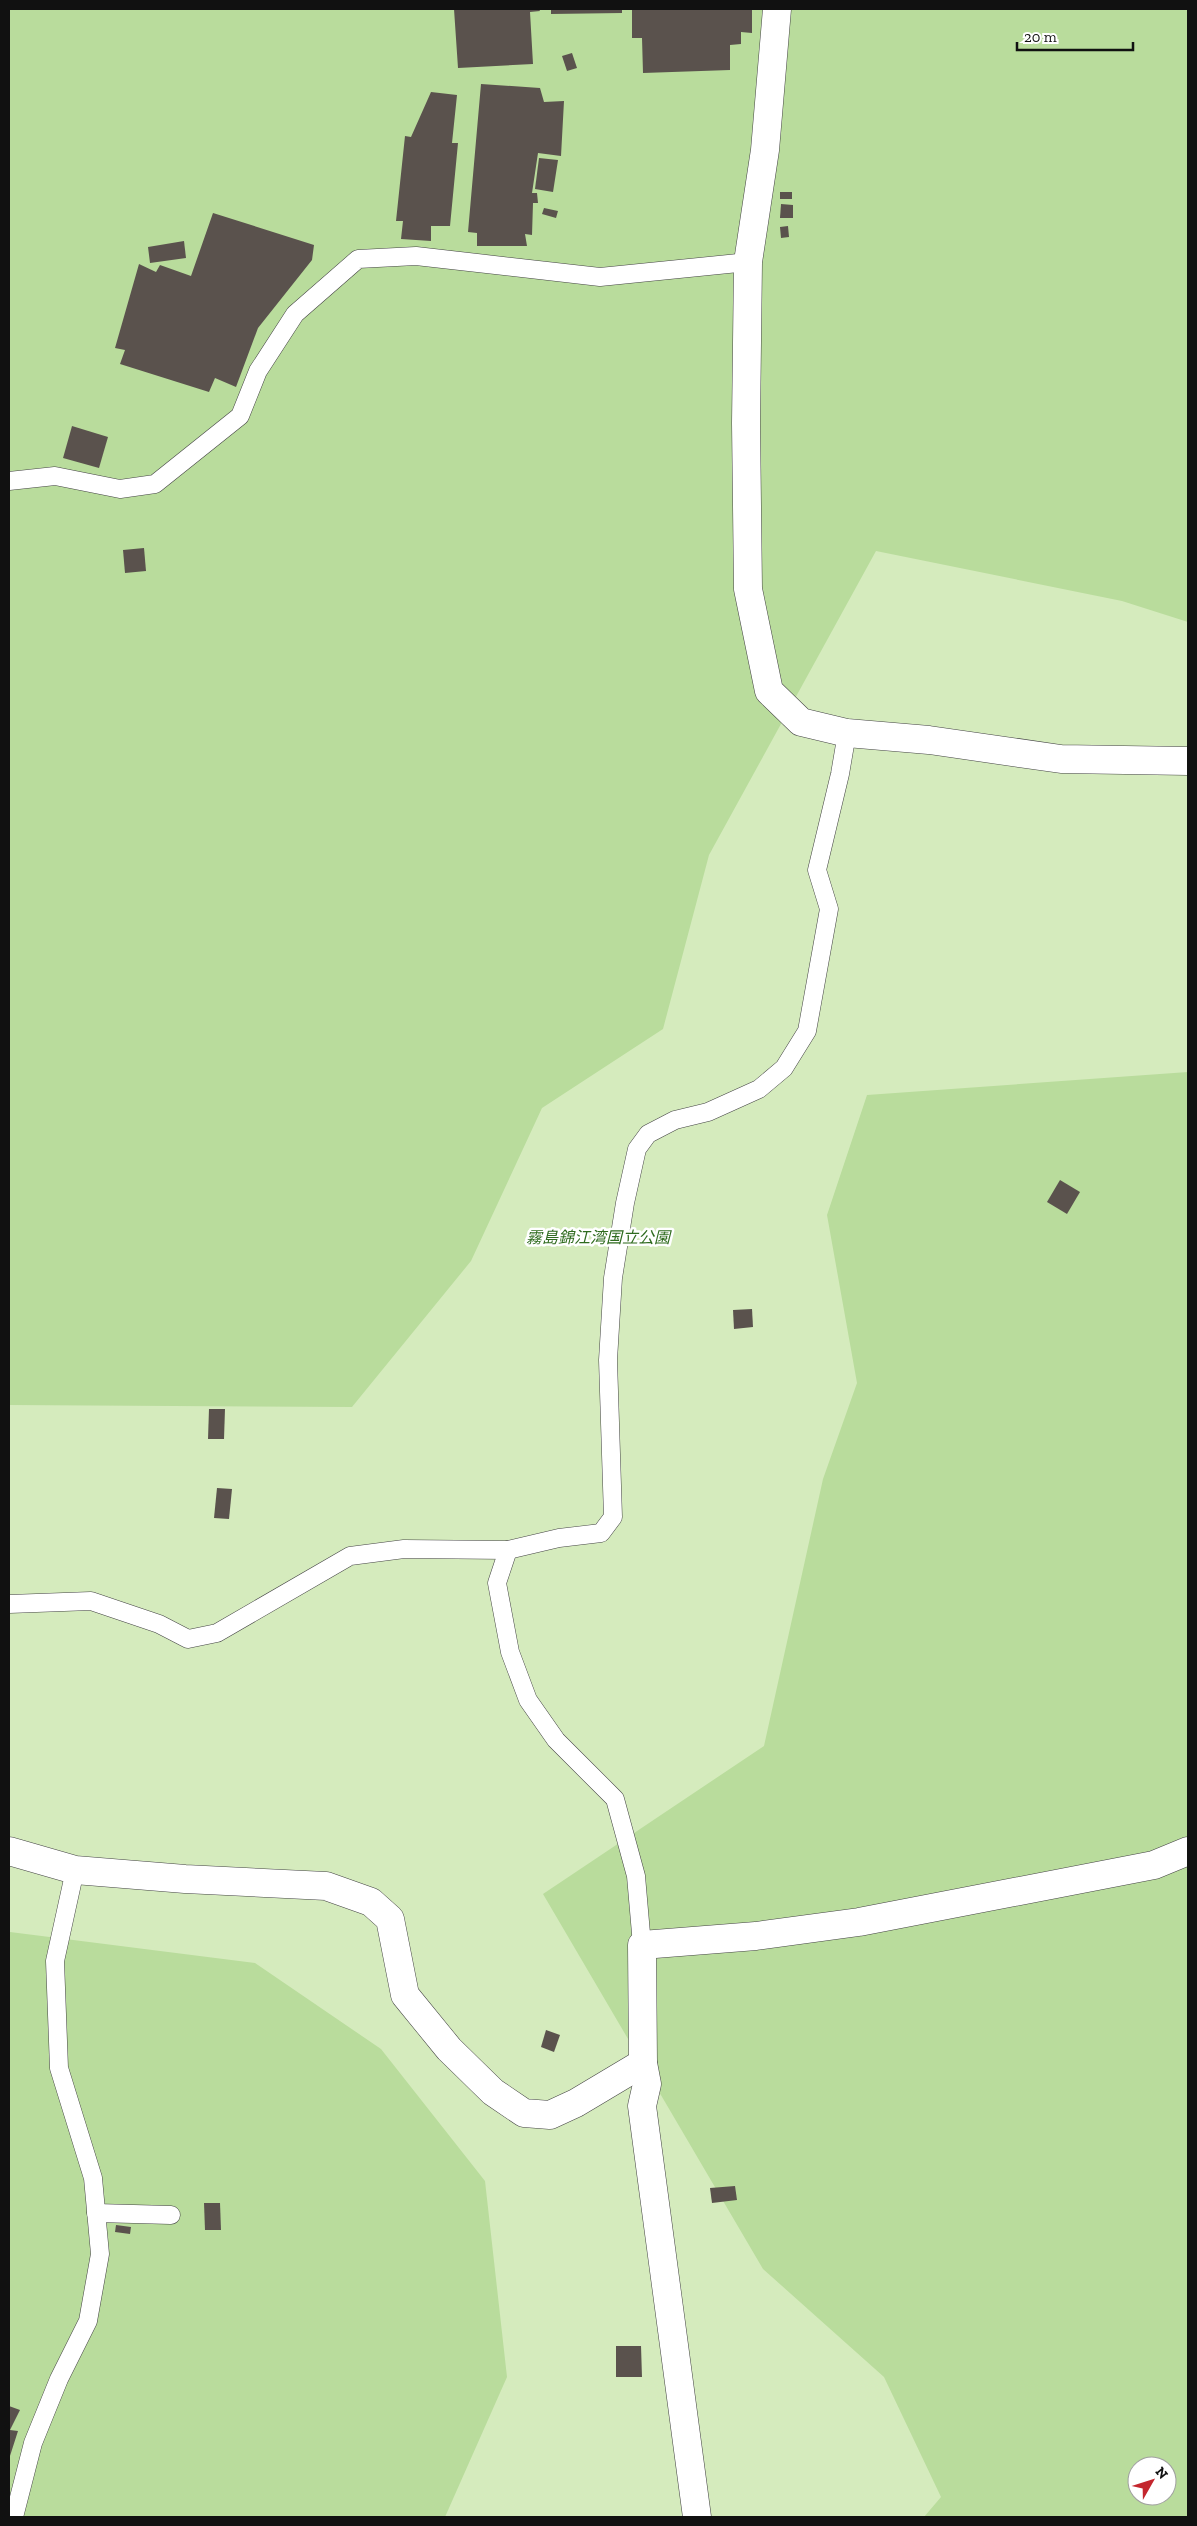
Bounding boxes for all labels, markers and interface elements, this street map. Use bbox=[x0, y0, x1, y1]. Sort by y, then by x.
scale bar bbox=[1017, 20, 1133, 52]
text: 20 m bbox=[1024, 28, 1057, 46]
park label: 霧島錦江湾国立公園 bbox=[526, 1228, 672, 1247]
north arrow bbox=[1127, 2456, 1177, 2506]
text: N bbox=[1152, 2464, 1172, 2483]

